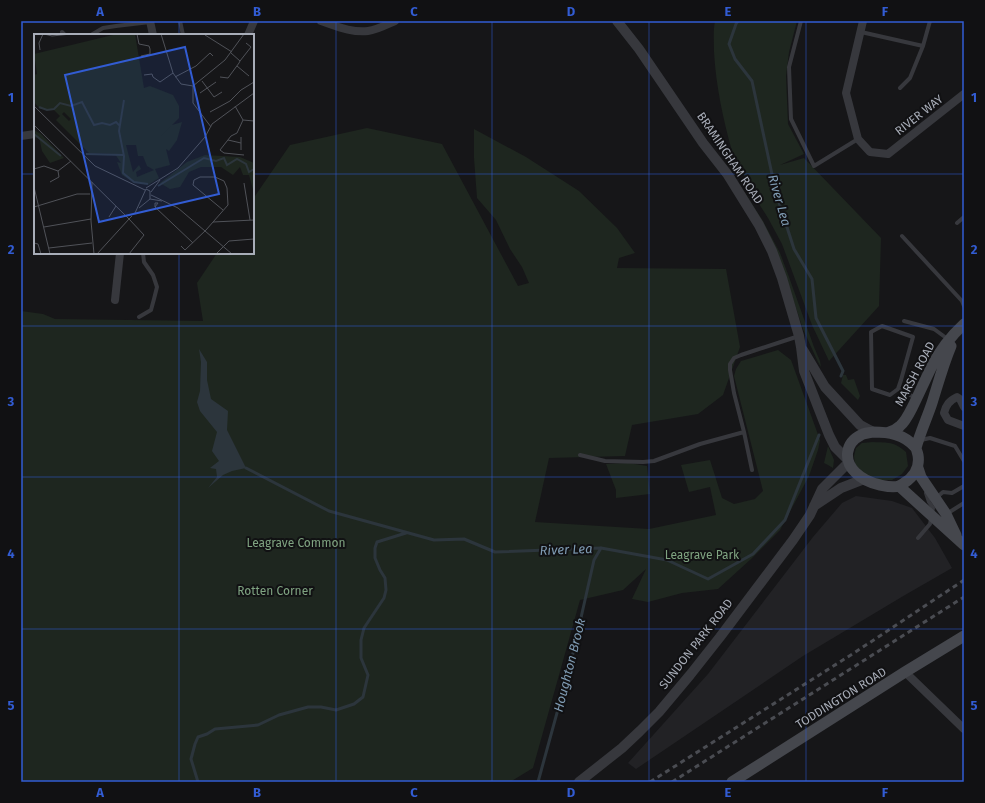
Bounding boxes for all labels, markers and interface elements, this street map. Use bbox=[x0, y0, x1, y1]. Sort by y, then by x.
text: A bbox=[95, 4, 104, 19]
text: B bbox=[253, 4, 261, 19]
text: C bbox=[410, 4, 418, 19]
text: D bbox=[567, 4, 576, 19]
text: E bbox=[725, 4, 732, 19]
text: F bbox=[882, 4, 889, 19]
inset map bbox=[34, 34, 254, 254]
text: 1 bbox=[8, 90, 14, 105]
text: 1 bbox=[971, 90, 977, 105]
street label: RIVER WAY bbox=[892, 92, 946, 138]
street label: BRAMINGHAM ROAD bbox=[694, 109, 766, 207]
water label: River Lea bbox=[765, 173, 794, 228]
text: 2 bbox=[8, 242, 15, 257]
text: 2 bbox=[971, 242, 978, 257]
street label: MARSH ROAD bbox=[892, 339, 938, 409]
text: 3 bbox=[7, 394, 15, 409]
text: 3 bbox=[970, 394, 978, 409]
park label: Leagrave Common bbox=[247, 536, 345, 550]
water label: River Lea bbox=[539, 541, 593, 558]
text: 4 bbox=[7, 546, 15, 561]
text: 4 bbox=[970, 546, 978, 561]
park label: Leagrave Park bbox=[665, 548, 740, 562]
park label: Rotten Corner bbox=[237, 584, 313, 598]
street label: SUNDON PARK ROAD bbox=[656, 596, 736, 692]
water label: Houghton Brook bbox=[551, 617, 588, 714]
street label: TODDINGTON ROAD bbox=[793, 664, 889, 732]
text: 5 bbox=[8, 698, 15, 713]
text: 5 bbox=[971, 698, 978, 713]
text: A bbox=[95, 785, 104, 800]
text: B bbox=[253, 785, 261, 800]
text: C bbox=[410, 785, 418, 800]
text: D bbox=[567, 785, 576, 800]
text: E bbox=[725, 785, 732, 800]
text: F bbox=[882, 785, 889, 800]

